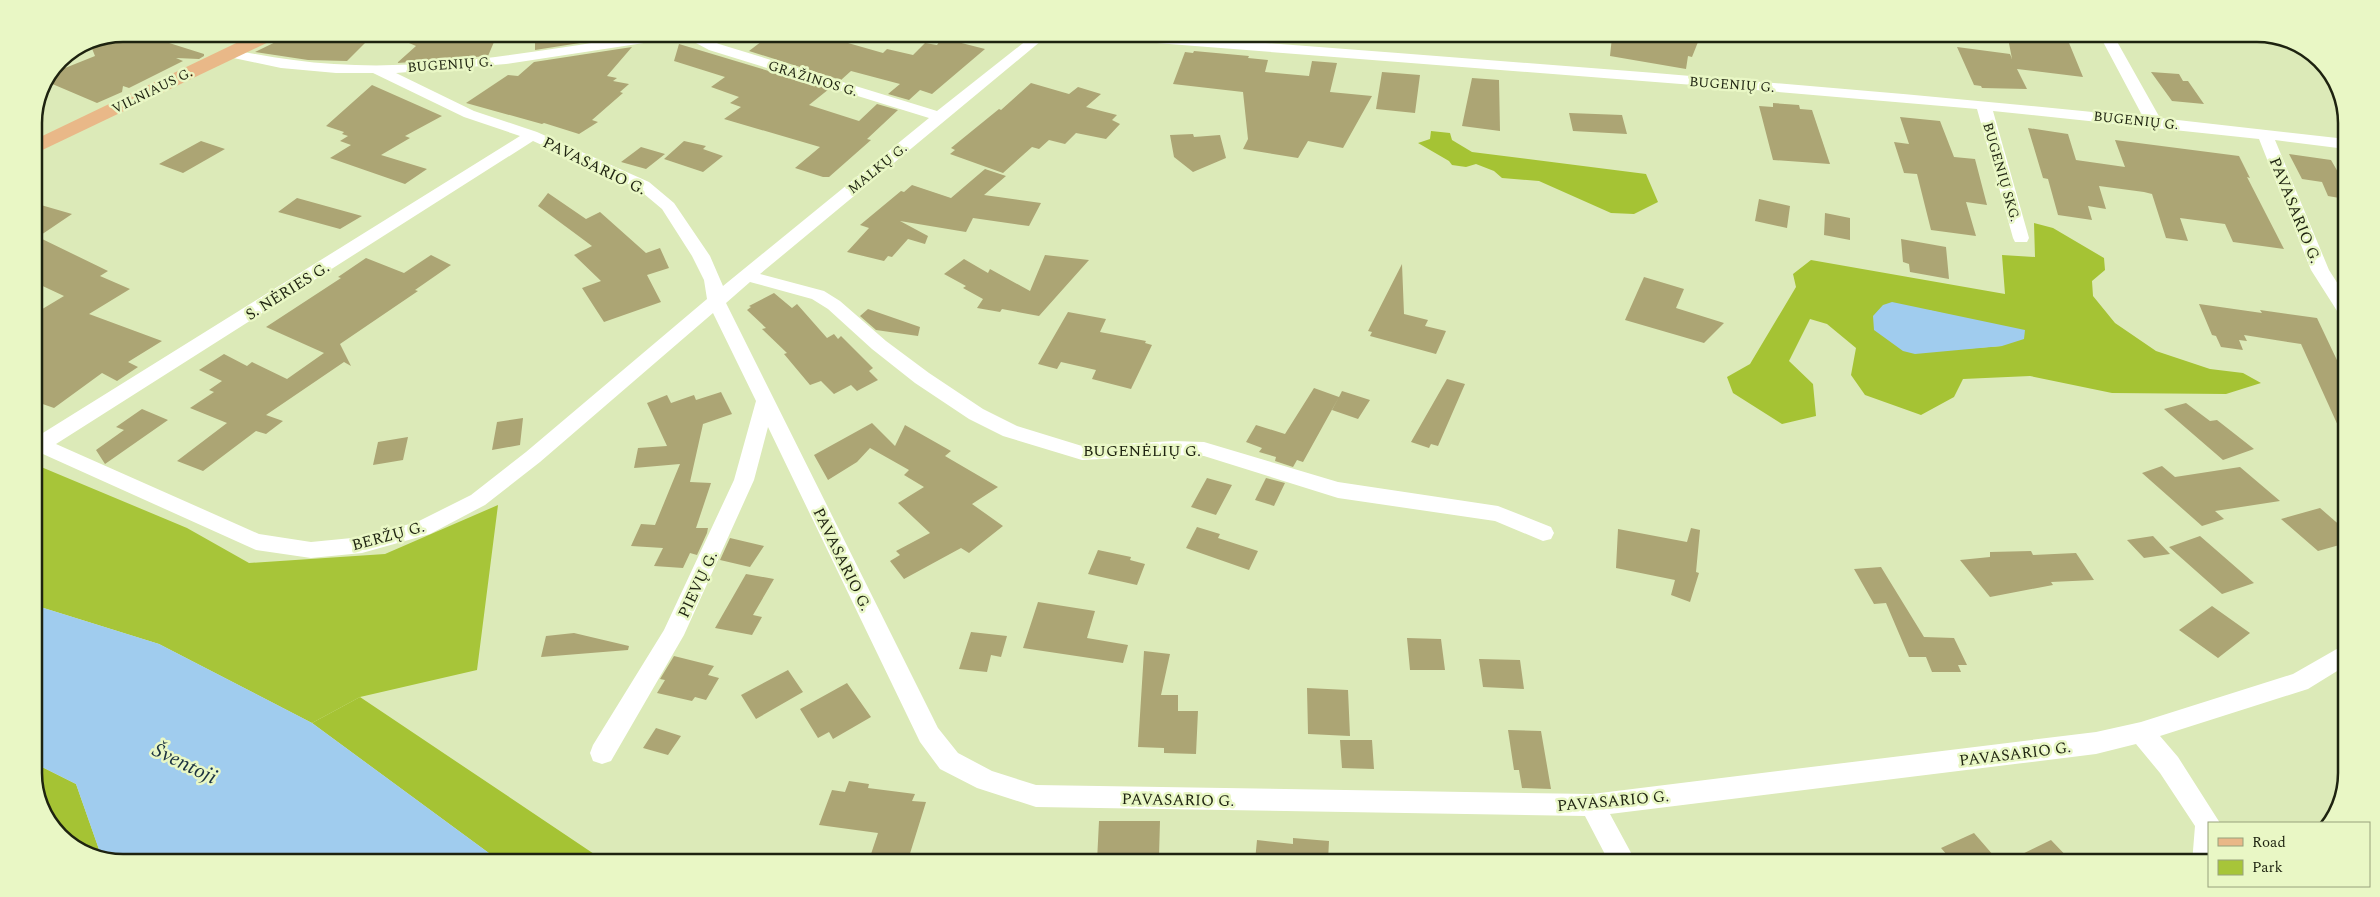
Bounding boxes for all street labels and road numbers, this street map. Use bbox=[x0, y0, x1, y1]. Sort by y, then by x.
street label: BUGENIŲ G. bbox=[407, 51, 493, 78]
street label: GRAŽINOS G. bbox=[765, 55, 860, 102]
street label: VILNIAUS G. bbox=[108, 62, 196, 119]
street label: BUGENIŲ G. bbox=[1689, 71, 1775, 98]
street label: BUGENIŲ G. bbox=[2092, 106, 2180, 135]
street label: BUGENIŲ SKG. bbox=[1977, 120, 2026, 224]
street label: PAVASARIO G. bbox=[539, 130, 650, 201]
street label: MALKŲ G. bbox=[843, 138, 912, 199]
street label: PAVASARIO G. bbox=[2263, 154, 2327, 267]
street label: S. NĖRIES G. bbox=[241, 255, 334, 326]
street label: BUGENĖLIŲ G. bbox=[1083, 439, 1201, 463]
street label: PAVASARIO G. bbox=[807, 504, 878, 615]
street label: BERŽŲ G. bbox=[349, 515, 427, 557]
street label: PIEVŲ G. bbox=[672, 547, 724, 622]
street label: PAVASARIO G. bbox=[1958, 735, 2072, 773]
street label: PAVASARIO G. bbox=[1556, 784, 1670, 818]
street label: PAVASARIO G. bbox=[1122, 787, 1234, 813]

